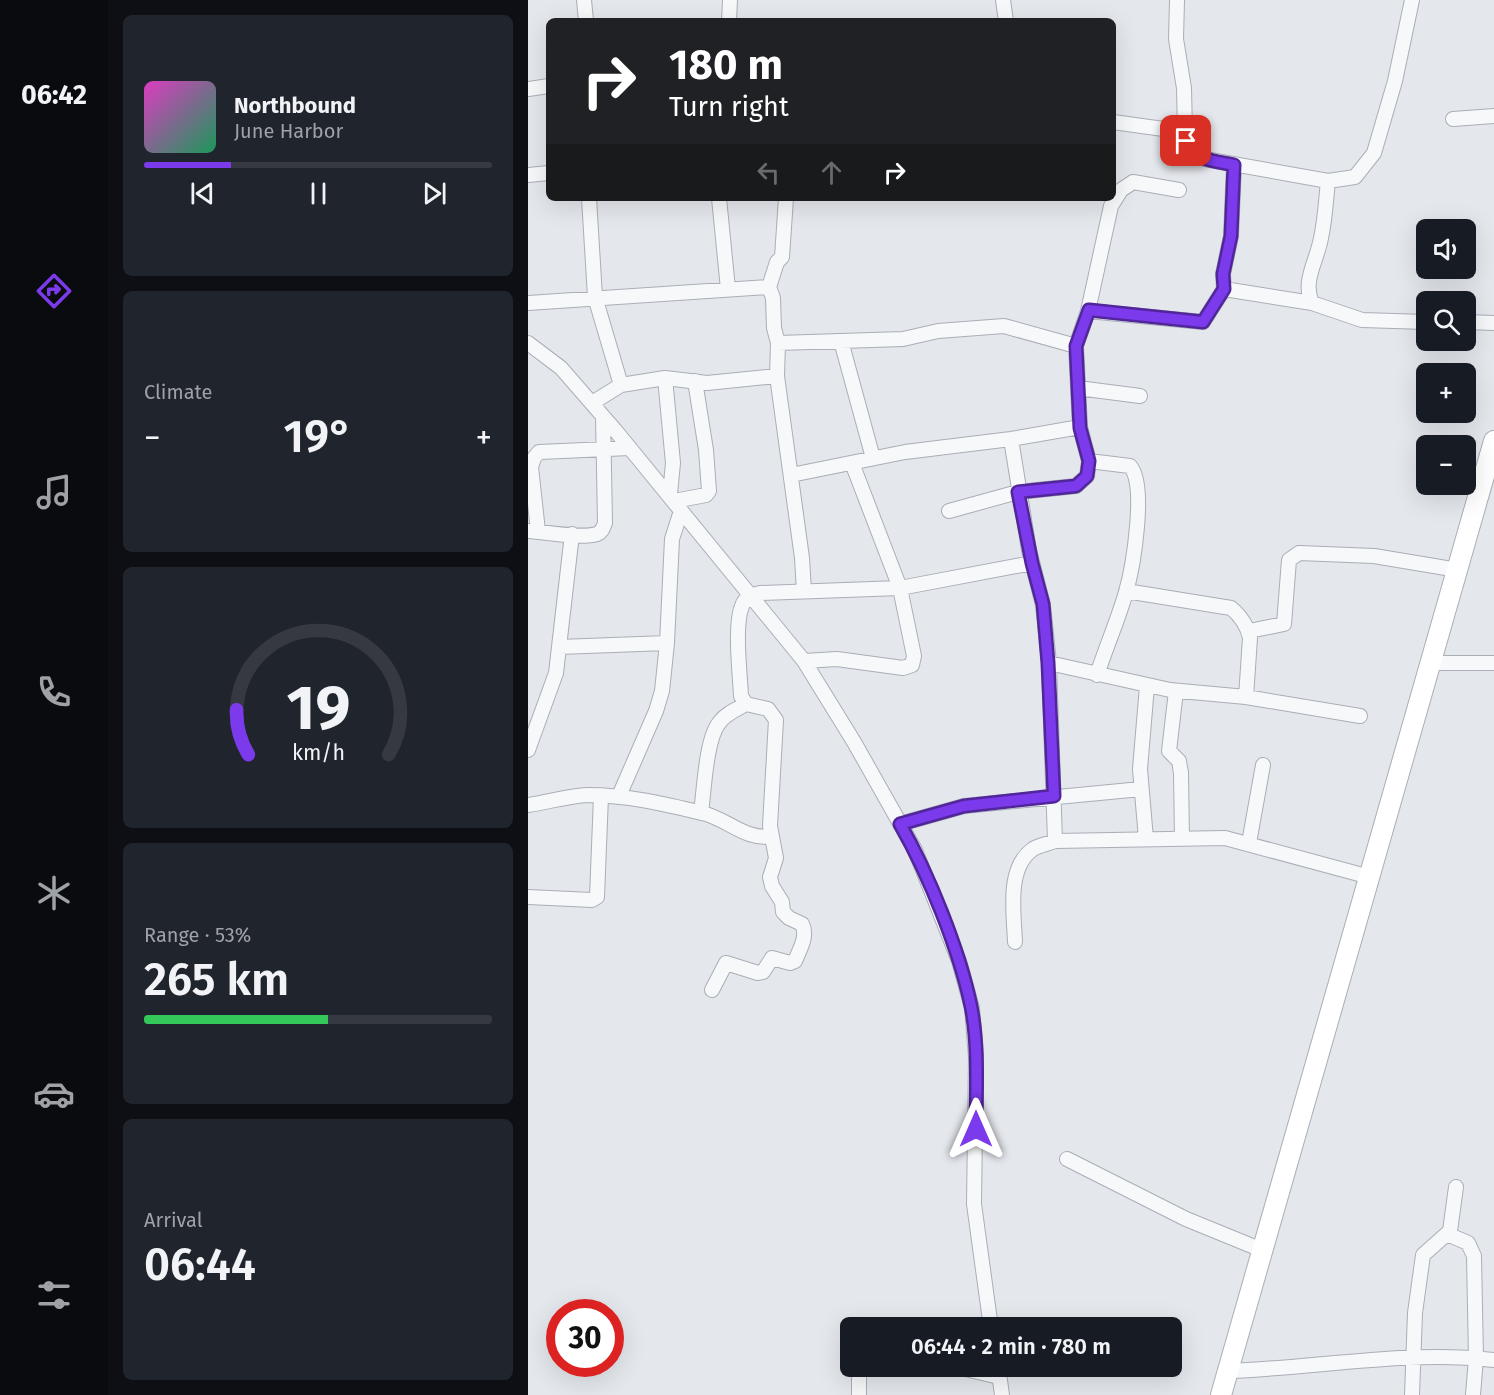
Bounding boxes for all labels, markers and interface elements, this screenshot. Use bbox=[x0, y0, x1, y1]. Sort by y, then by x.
text: 180 m bbox=[669, 40, 783, 90]
icon: right bbox=[570, 42, 648, 120]
text: 06:42 bbox=[21, 79, 87, 111]
text: Turn right bbox=[669, 91, 789, 123]
text: Northbound bbox=[234, 92, 356, 119]
pin bbox=[1160, 115, 1211, 166]
text: June Harbor bbox=[234, 119, 343, 143]
icon: arrive bbox=[1169, 124, 1202, 157]
icon: left bbox=[752, 156, 785, 189]
icon: ahead bbox=[815, 156, 848, 189]
icon: right bbox=[878, 156, 911, 189]
icon: previous bbox=[186, 177, 219, 210]
icon: pause bbox=[302, 177, 335, 210]
icon: next bbox=[418, 177, 451, 210]
map controls bbox=[1416, 219, 1476, 495]
button: sound bbox=[1416, 219, 1476, 279]
icon: directions bbox=[33, 270, 75, 312]
button: search bbox=[1416, 291, 1476, 351]
button: + bbox=[1416, 363, 1476, 423]
text: Climate bbox=[144, 380, 212, 404]
text: 19° bbox=[284, 410, 352, 464]
text: − bbox=[144, 418, 161, 458]
text: + bbox=[476, 418, 492, 458]
button: − bbox=[1416, 435, 1476, 495]
icon: music bbox=[33, 471, 75, 513]
icon: phone bbox=[33, 671, 75, 713]
text: 19 bbox=[286, 671, 350, 746]
text: km/h bbox=[291, 740, 345, 766]
icon: climate bbox=[33, 872, 75, 914]
text: Range · 53% bbox=[144, 923, 251, 947]
text: 265 km bbox=[144, 953, 289, 1007]
icon: car bbox=[33, 1073, 75, 1115]
position arrow bbox=[944, 1097, 1008, 1161]
text: Arrival bbox=[144, 1208, 203, 1232]
text: 06:44 bbox=[144, 1238, 256, 1292]
icon: filters bbox=[33, 1274, 75, 1316]
speed limit sign: 30 bbox=[546, 1299, 624, 1377]
text: 06:44 · 2 min · 780 m bbox=[911, 1333, 1111, 1360]

